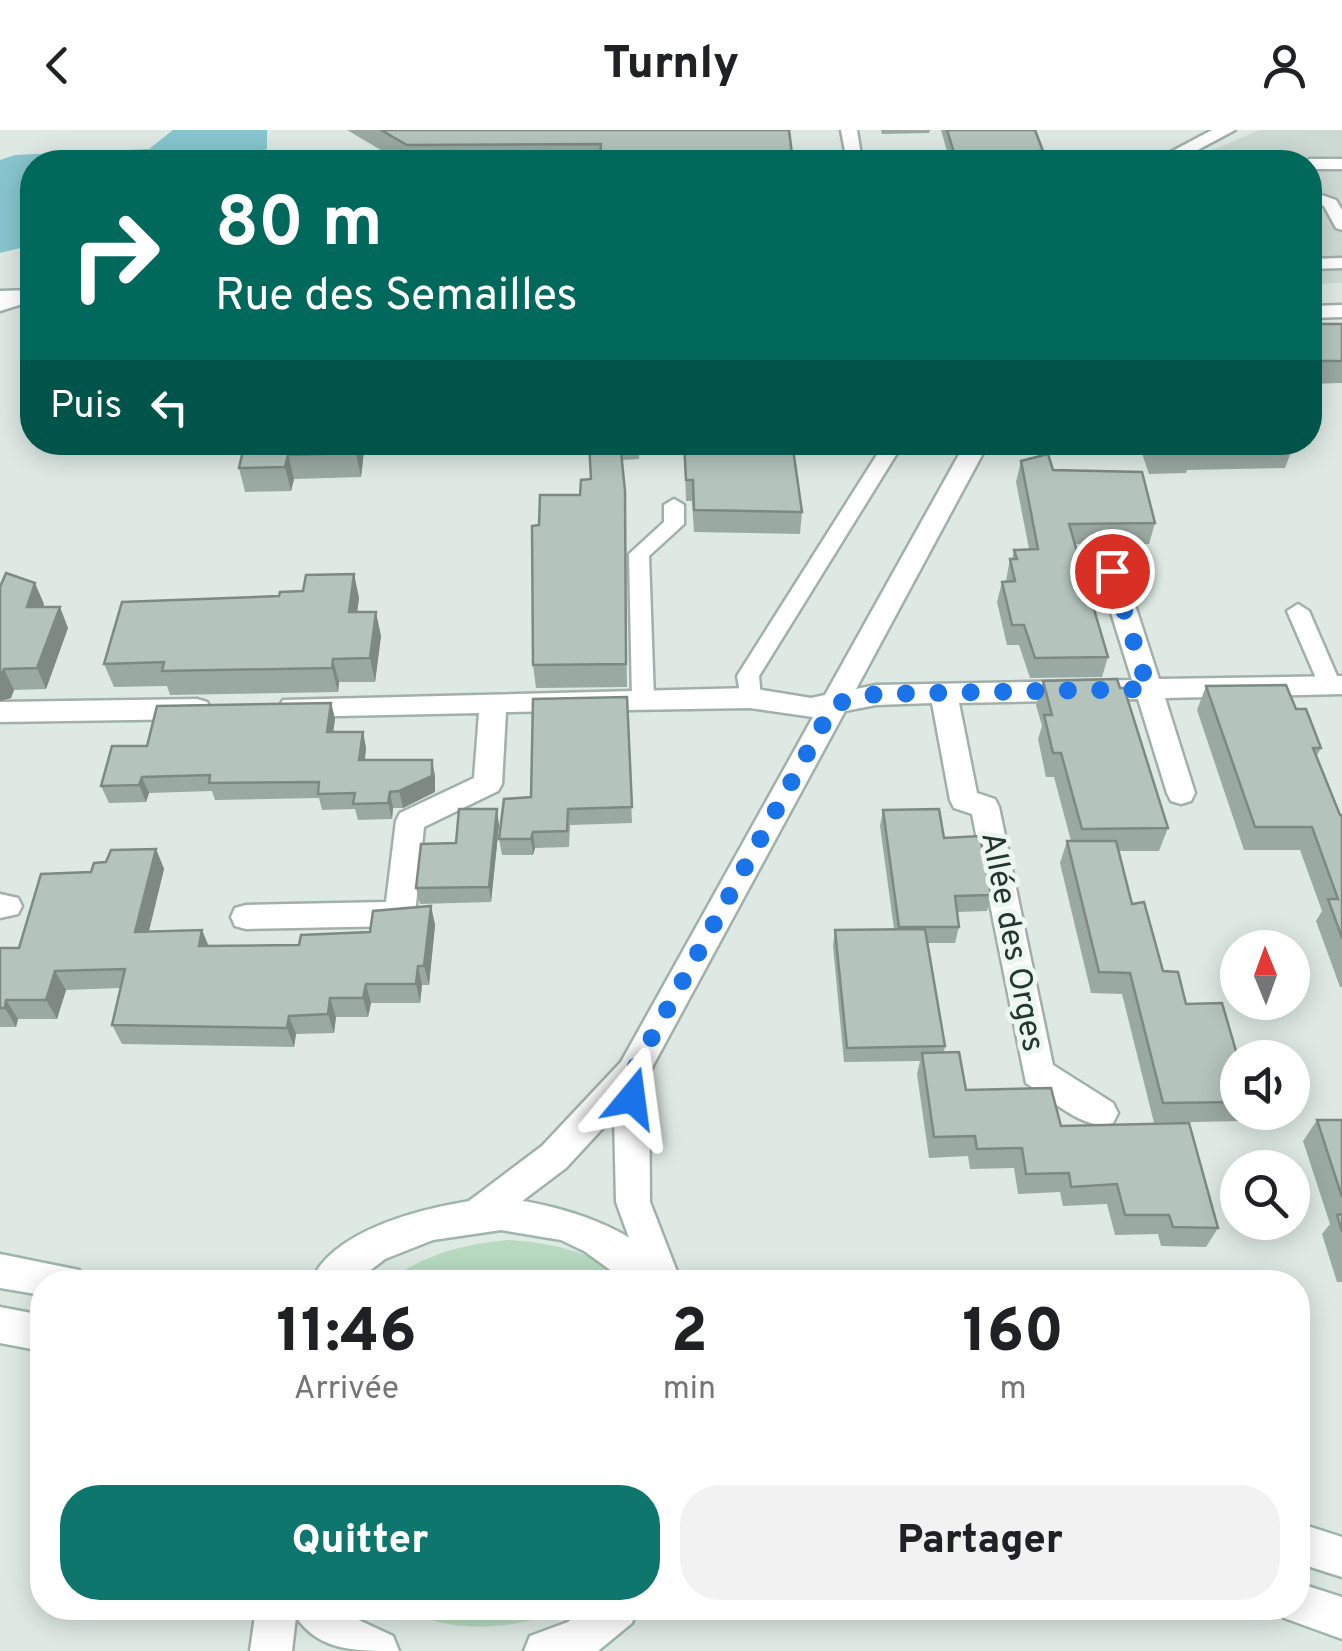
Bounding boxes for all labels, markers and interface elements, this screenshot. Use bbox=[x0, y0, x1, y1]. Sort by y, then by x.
text: Turnly bbox=[603, 37, 739, 94]
icon: back bbox=[30, 38, 85, 93]
icon: person bbox=[1257, 38, 1312, 93]
text: 80 m bbox=[215, 182, 383, 271]
icon: right bbox=[50, 190, 180, 320]
text: Rue des Semailles bbox=[215, 269, 578, 326]
icon: left bbox=[142, 380, 197, 435]
text: Puis bbox=[50, 383, 122, 432]
pin bbox=[1070, 529, 1155, 614]
icon: arrive bbox=[1085, 544, 1140, 599]
street label: Allée des Orges bbox=[970, 829, 1052, 1055]
north arrow bbox=[1220, 930, 1310, 1020]
map controls bbox=[1220, 930, 1310, 1240]
button: sound bbox=[1220, 1040, 1310, 1130]
position arrow bbox=[580, 1046, 684, 1150]
button: search bbox=[1220, 1150, 1310, 1240]
text: 11:46 bbox=[276, 1297, 416, 1373]
text: 2 bbox=[671, 1297, 708, 1373]
text: 160 bbox=[962, 1297, 1064, 1373]
text: Arrivée bbox=[294, 1370, 399, 1410]
text: min bbox=[663, 1370, 716, 1410]
text: m bbox=[999, 1370, 1027, 1410]
button: Quitter bbox=[60, 1485, 660, 1600]
button: Partager bbox=[680, 1485, 1280, 1600]

